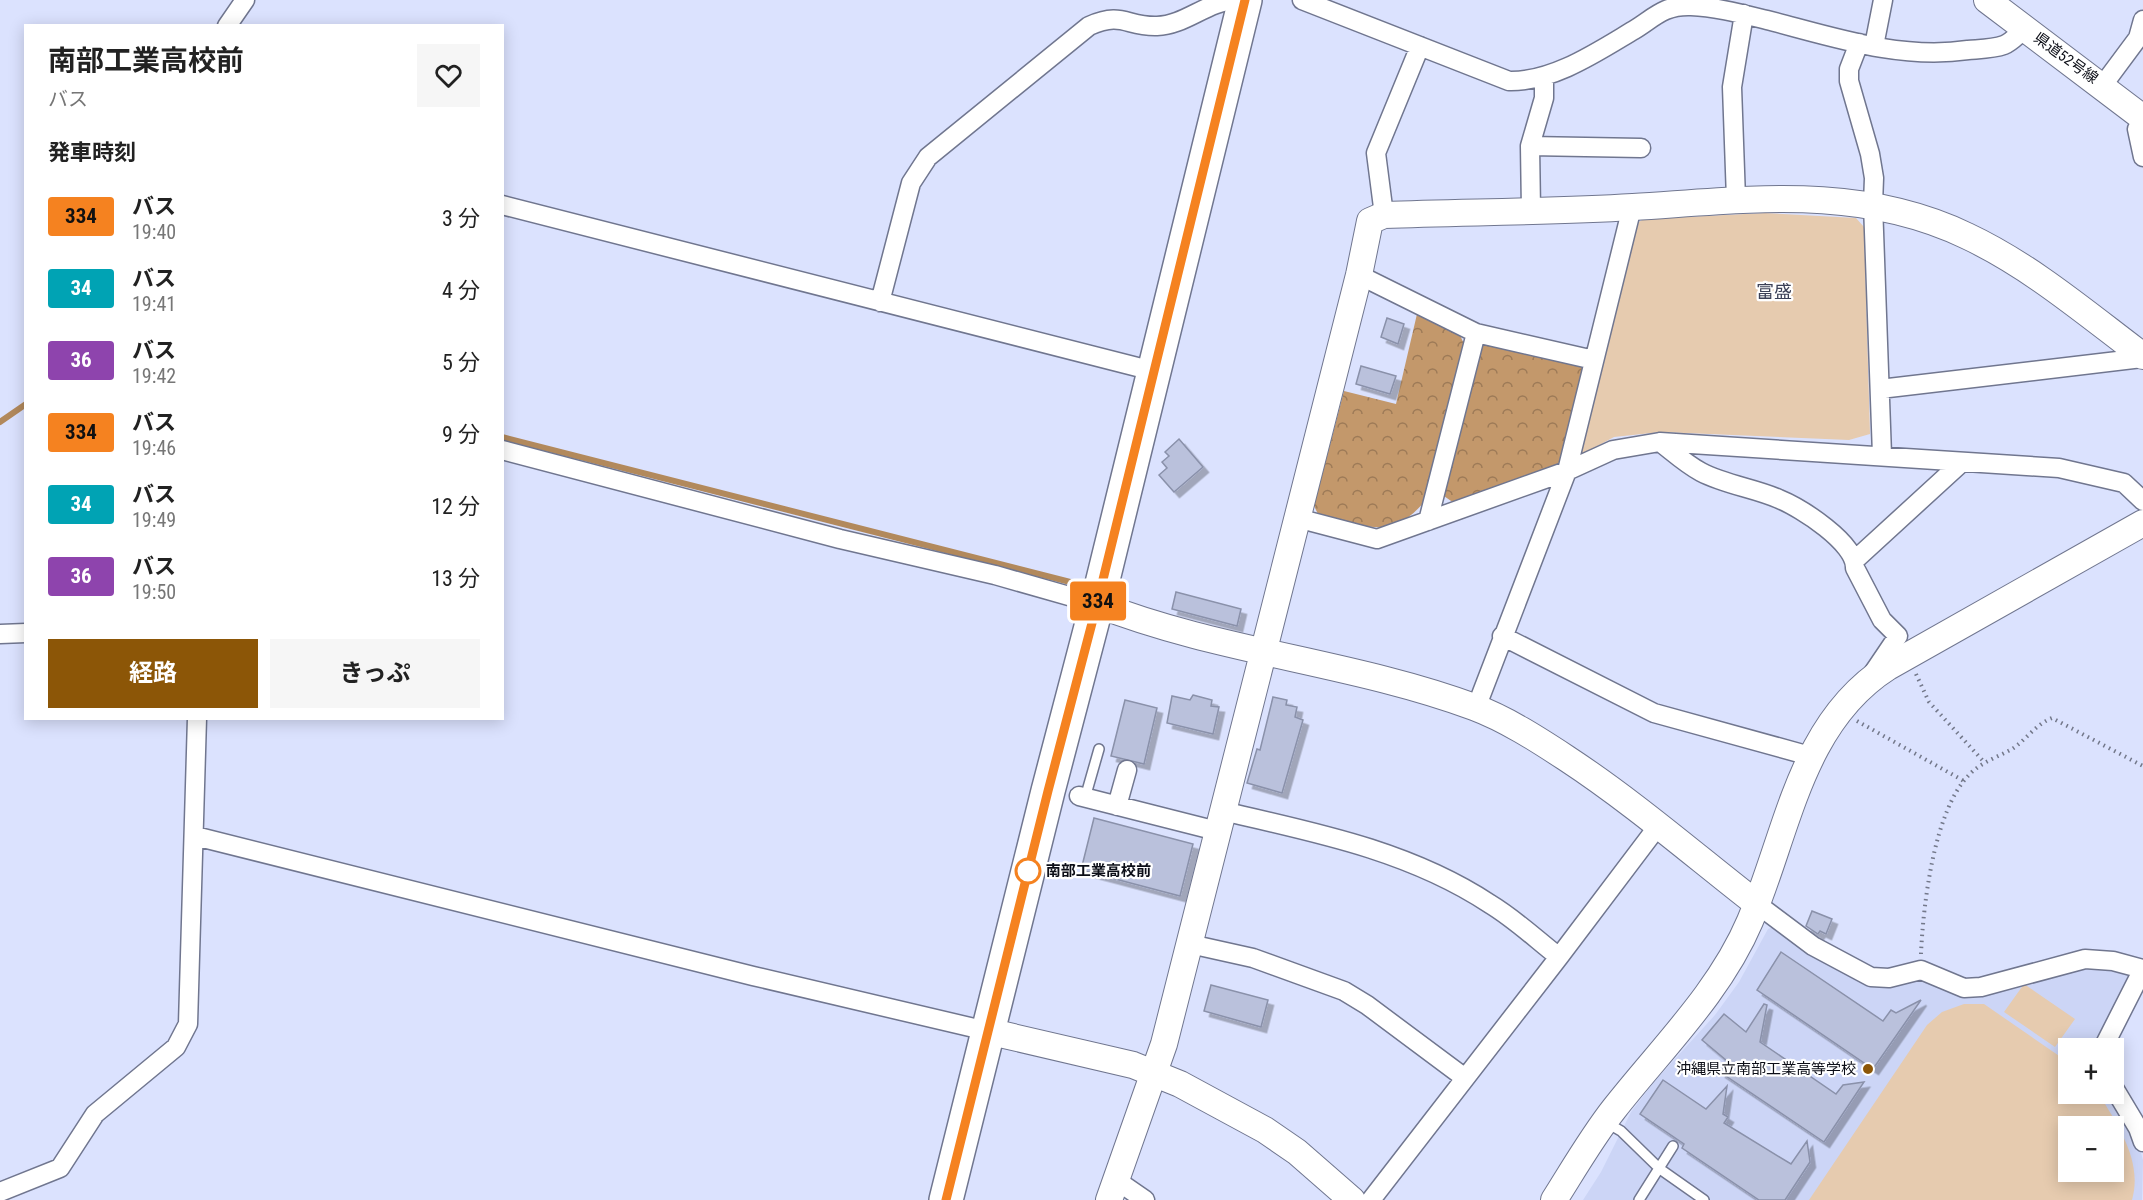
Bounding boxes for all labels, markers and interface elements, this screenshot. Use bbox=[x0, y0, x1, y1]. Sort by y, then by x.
street label: 県道52号線 bbox=[2030, 29, 2102, 87]
text: 南部工業高校前 bbox=[48, 44, 244, 77]
button: heart bbox=[417, 44, 480, 107]
text: バス bbox=[48, 87, 88, 111]
text: 発車時刻 bbox=[48, 140, 136, 165]
text: バス bbox=[132, 194, 176, 219]
text: 334 bbox=[65, 204, 97, 228]
text: 3 分 bbox=[442, 206, 480, 231]
text: 19:40 bbox=[132, 220, 176, 244]
text: バス bbox=[132, 266, 176, 291]
text: 34 bbox=[70, 276, 92, 300]
text: 4 分 bbox=[442, 278, 480, 303]
district label: 富盛 bbox=[1756, 281, 1792, 302]
text: 19:41 bbox=[132, 292, 176, 316]
text: バス bbox=[132, 338, 176, 363]
text: 36 bbox=[70, 348, 92, 372]
text: 5 分 bbox=[442, 350, 480, 375]
text: 19:42 bbox=[132, 364, 176, 388]
text: バス bbox=[132, 410, 176, 435]
text: 334 bbox=[65, 420, 97, 444]
text: 9 分 bbox=[442, 422, 480, 447]
text: 19:46 bbox=[132, 436, 176, 460]
text: バス bbox=[132, 482, 176, 507]
text: 34 bbox=[70, 492, 92, 516]
text: 12 分 bbox=[431, 494, 480, 519]
text: 19:49 bbox=[132, 508, 176, 532]
text: バス bbox=[132, 554, 176, 579]
text: 36 bbox=[70, 564, 92, 588]
text: 13 分 bbox=[431, 566, 480, 591]
text: 19:50 bbox=[132, 580, 176, 604]
line badge: 334 bbox=[1064, 582, 1132, 620]
text: 334 bbox=[1082, 589, 1114, 613]
button: 経路 bbox=[48, 639, 258, 708]
button: きっぷ bbox=[270, 639, 480, 708]
marker: 南部工業高校前 bbox=[1015, 858, 1041, 884]
place label: 南部工業高校前 bbox=[1046, 862, 1151, 880]
map controls bbox=[2058, 1038, 2124, 1182]
button: + bbox=[2058, 1038, 2124, 1104]
place label: 沖縄県立南部工業高等学校 bbox=[1676, 1060, 1856, 1078]
marker: 沖縄県立南部工業高等学校 bbox=[1861, 1062, 1875, 1076]
button: − bbox=[2058, 1116, 2124, 1182]

